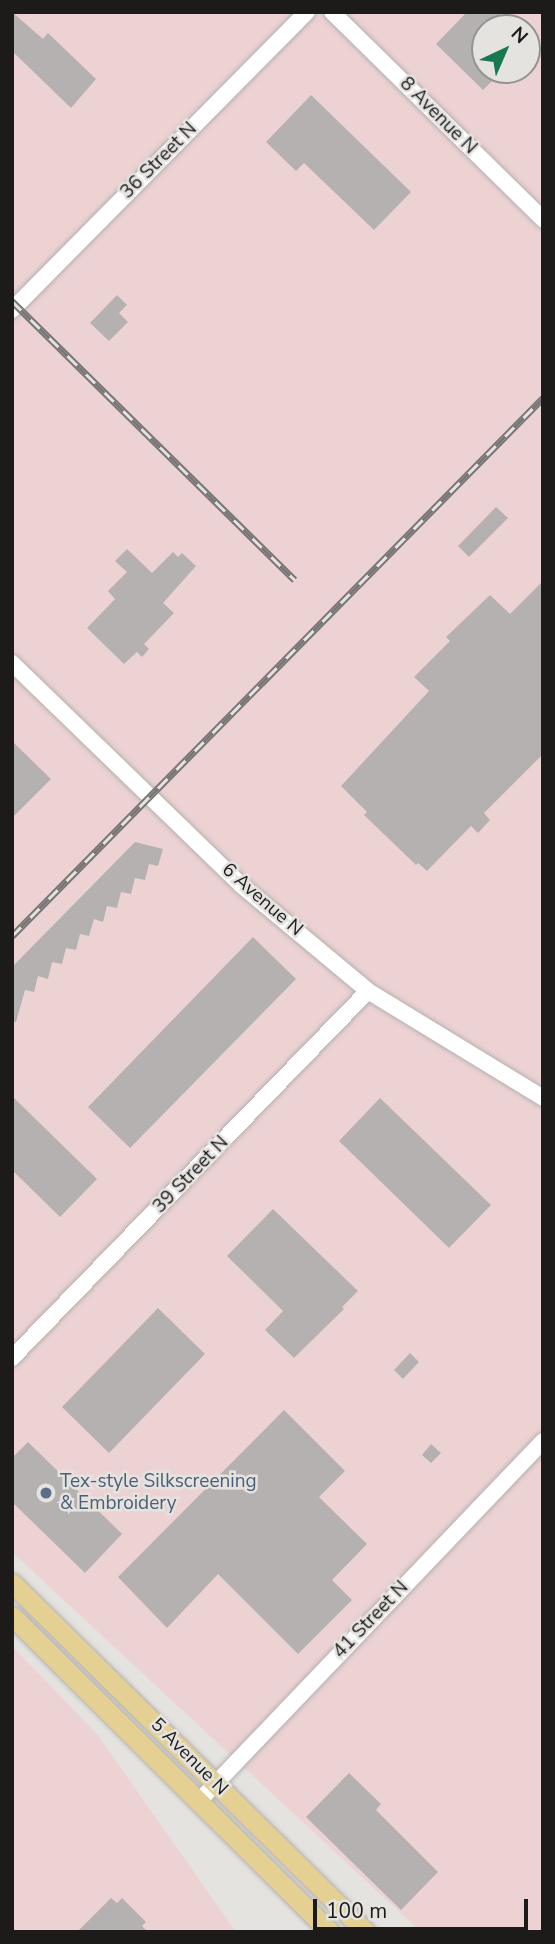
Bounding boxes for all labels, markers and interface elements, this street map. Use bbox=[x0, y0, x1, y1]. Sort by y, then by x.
north arrow bbox=[471, 14, 541, 84]
text: N bbox=[505, 21, 533, 50]
street label: 8 Avenue N bbox=[395, 73, 481, 159]
street label: 36 Street N bbox=[116, 118, 202, 204]
street label: 6 Avenue N bbox=[217, 859, 307, 941]
street label: 39 Street N bbox=[149, 1132, 233, 1218]
place label: Tex-style Silkscreening & Embroidery bbox=[60, 1471, 257, 1515]
marker: Tex-style Silkscreening & Embroidery bbox=[38, 1485, 54, 1501]
street label: 41 Street N bbox=[329, 1577, 413, 1663]
street label: 5 Avenue N bbox=[146, 1714, 232, 1800]
scale bar bbox=[317, 1884, 532, 1928]
text: 100 m bbox=[326, 1897, 387, 1925]

